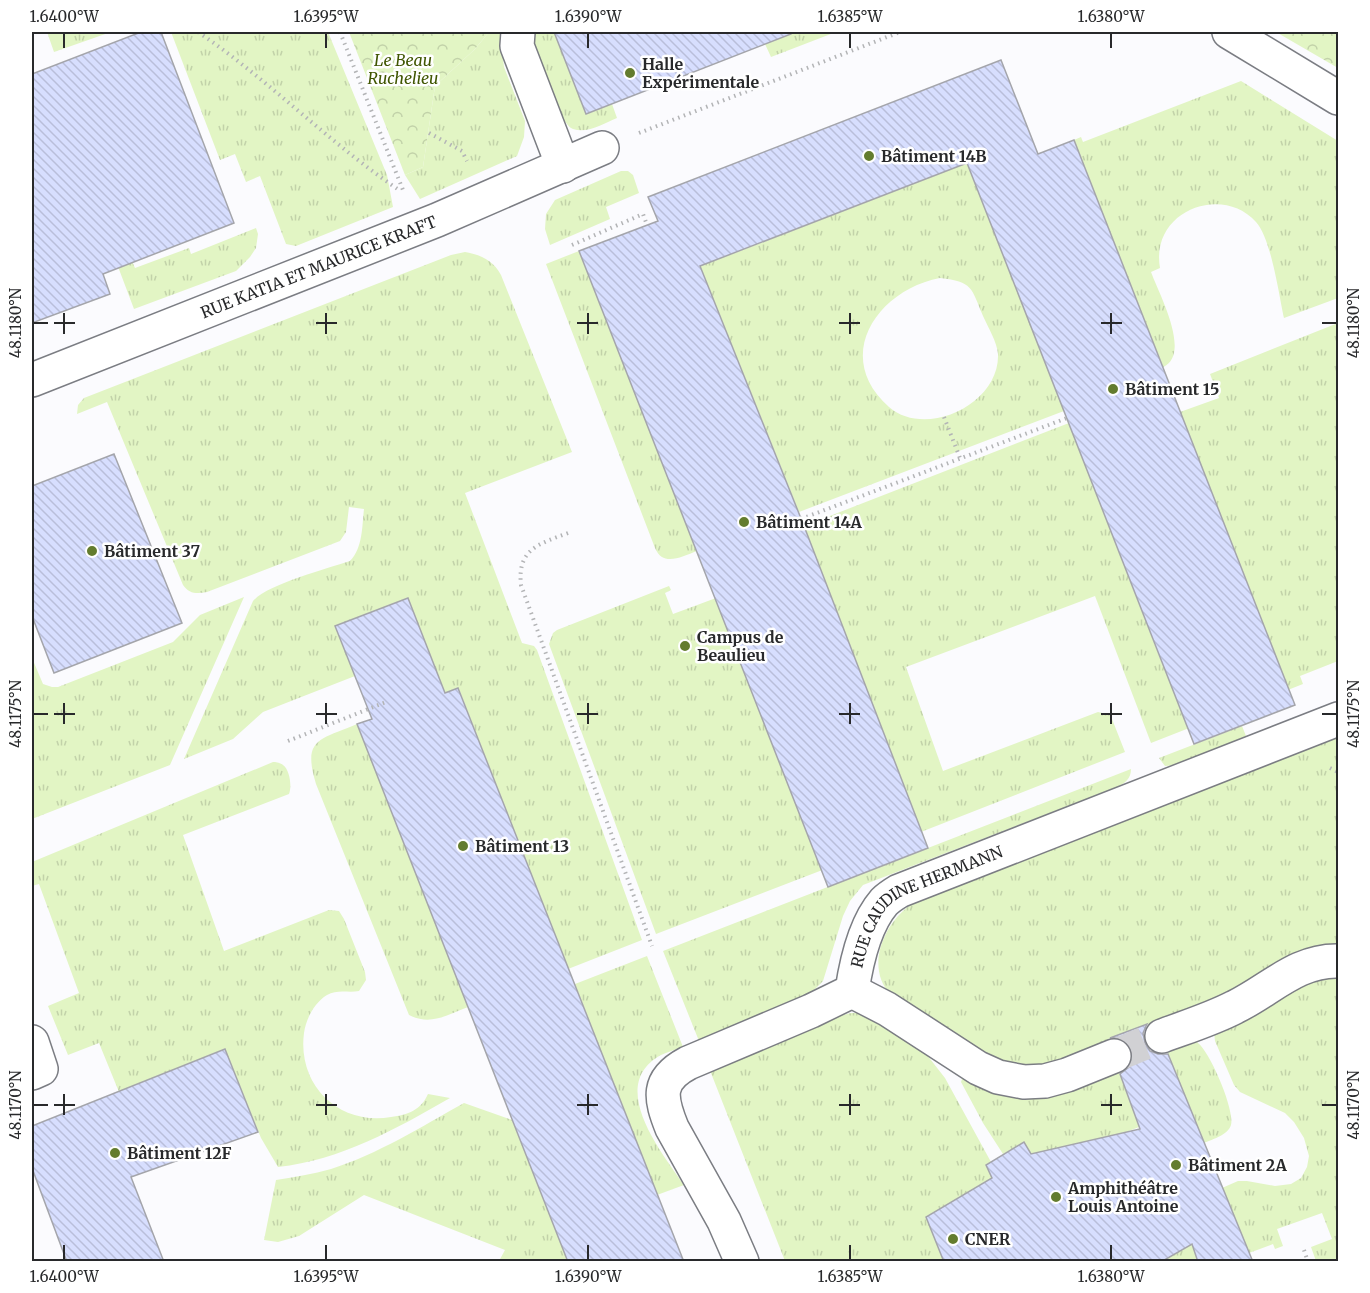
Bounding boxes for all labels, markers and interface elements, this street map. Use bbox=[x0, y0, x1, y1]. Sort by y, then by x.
text: 1.6400°W bbox=[29, 7, 100, 26]
text: 1.6395°W bbox=[293, 7, 360, 26]
text: 1.6390°W bbox=[555, 7, 622, 26]
text: 1.6385°W bbox=[817, 7, 884, 26]
text: 1.6380°W bbox=[1078, 7, 1145, 26]
park label: Le Beau Ruchelieu bbox=[368, 50, 438, 88]
place label: Halle Expérimentale bbox=[642, 54, 759, 92]
marker: Halle Expérimentale bbox=[623, 66, 637, 80]
place label: Bâtiment 14B bbox=[881, 146, 986, 166]
marker: Bâtiment 14B bbox=[862, 149, 876, 163]
street label: RUE KATIA ET MAURICE KRAFT bbox=[198, 211, 439, 322]
text: 48.1180°N bbox=[6, 287, 25, 358]
text: 48.1180°N bbox=[1344, 287, 1363, 358]
place label: Bâtiment 15 bbox=[1125, 379, 1219, 399]
marker: Bâtiment 15 bbox=[1106, 382, 1120, 396]
place label: Bâtiment 14A bbox=[756, 512, 863, 532]
marker: Bâtiment 14A bbox=[737, 515, 751, 529]
place label: Bâtiment 37 bbox=[104, 541, 200, 561]
marker: Bâtiment 37 bbox=[85, 544, 99, 558]
place label: Campus de Beaulieu bbox=[697, 627, 784, 665]
marker: Campus de Beaulieu bbox=[678, 639, 692, 653]
text: 48.1175°N bbox=[6, 680, 25, 748]
text: 48.1175°N bbox=[1344, 680, 1363, 748]
place label: Bâtiment 13 bbox=[475, 836, 569, 856]
marker: Bâtiment 13 bbox=[456, 839, 470, 853]
street label: RUE CAUDINE HERMANN bbox=[847, 841, 1006, 970]
text: 48.1170°N bbox=[6, 1070, 25, 1140]
text: 48.1170°N bbox=[1344, 1070, 1363, 1140]
place label: Bâtiment 12F bbox=[127, 1143, 232, 1163]
marker: Bâtiment 12F bbox=[108, 1146, 122, 1160]
place label: Bâtiment 2A bbox=[1188, 1155, 1288, 1175]
marker: Bâtiment 2A bbox=[1169, 1158, 1183, 1172]
place label: Amphithéâtre Louis Antoine bbox=[1067, 1178, 1179, 1216]
marker: Amphithéâtre Louis Antoine bbox=[1049, 1190, 1063, 1204]
place label: CNER bbox=[965, 1229, 1011, 1249]
marker: CNER bbox=[946, 1232, 960, 1246]
text: 1.6400°W bbox=[29, 1267, 100, 1286]
text: 1.6395°W bbox=[293, 1267, 360, 1286]
text: 1.6390°W bbox=[555, 1267, 622, 1286]
text: 1.6385°W bbox=[817, 1267, 884, 1286]
text: 1.6380°W bbox=[1078, 1267, 1145, 1286]

